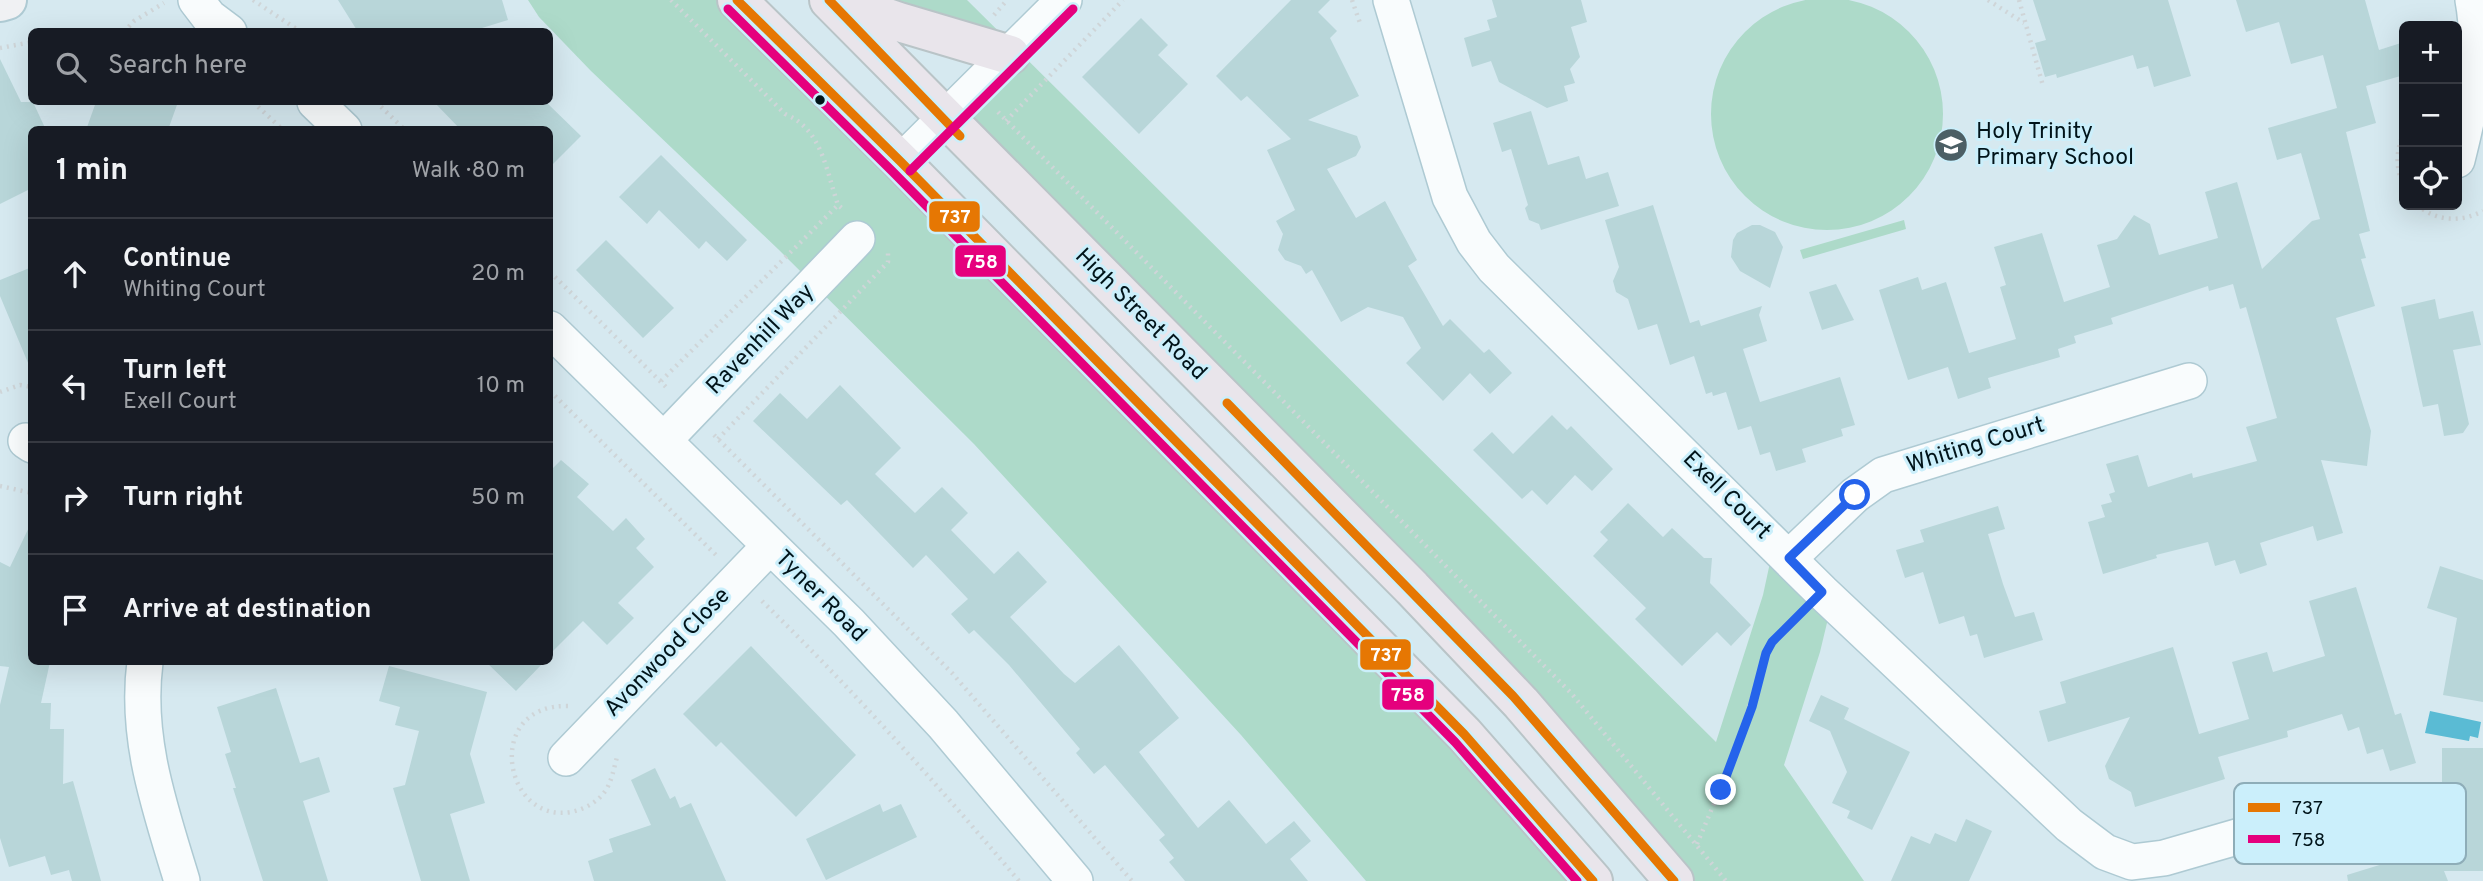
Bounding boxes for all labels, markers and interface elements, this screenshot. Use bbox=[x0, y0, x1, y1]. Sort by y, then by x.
map controls bbox=[2399, 21, 2462, 210]
button: + bbox=[2399, 21, 2462, 84]
search box bbox=[28, 28, 553, 105]
icon: search bbox=[52, 48, 90, 86]
text: Search here bbox=[108, 50, 247, 83]
button: − bbox=[2399, 84, 2462, 147]
unlabelled marker bbox=[813, 93, 827, 107]
place label: Holy Trinity Primary School bbox=[1976, 118, 2134, 173]
school or university icon: Holy Trinity Primary School bbox=[1932, 126, 1970, 164]
button: locate bbox=[2399, 147, 2462, 210]
text: 1 min bbox=[56, 153, 128, 190]
text: Walk · 80 m bbox=[412, 157, 525, 186]
line badge: 737 bbox=[928, 200, 981, 233]
text: 737 bbox=[939, 206, 971, 230]
text: Continue bbox=[123, 243, 231, 276]
street label: High Street Road bbox=[1068, 243, 1212, 387]
line badge: 758 bbox=[954, 244, 1007, 278]
text: 758 bbox=[964, 251, 998, 275]
icon: ahead bbox=[56, 255, 94, 293]
text: 20 m bbox=[471, 260, 525, 289]
text: Whiting Court bbox=[123, 276, 266, 305]
street label: Ravenhill Way bbox=[701, 278, 821, 402]
text: Turn left bbox=[123, 355, 227, 388]
icon: left bbox=[56, 367, 94, 405]
text: 10 m bbox=[477, 372, 525, 401]
text: Exell Court bbox=[123, 388, 237, 417]
street label: Whiting Court bbox=[1903, 411, 2049, 481]
street label: Exell Court bbox=[1676, 446, 1776, 546]
icon: right bbox=[56, 479, 94, 517]
route start bbox=[1839, 479, 1870, 510]
text: Turn right bbox=[123, 482, 243, 515]
text: 50 m bbox=[471, 484, 525, 513]
street label: Tyner Road bbox=[768, 545, 872, 649]
street label: Avonwood Close bbox=[599, 582, 737, 724]
icon: arrive bbox=[56, 591, 94, 629]
text: Arrive at destination bbox=[123, 594, 371, 627]
line badge: 737 bbox=[1359, 638, 1412, 671]
text: 737 bbox=[1370, 644, 1402, 668]
line badge: 758 bbox=[1381, 678, 1435, 711]
text: 758 bbox=[1391, 684, 1425, 708]
route end bbox=[1705, 774, 1736, 805]
legend bbox=[2234, 783, 2466, 864]
text: 737 bbox=[2292, 797, 2323, 821]
text: 758 bbox=[2292, 829, 2325, 853]

